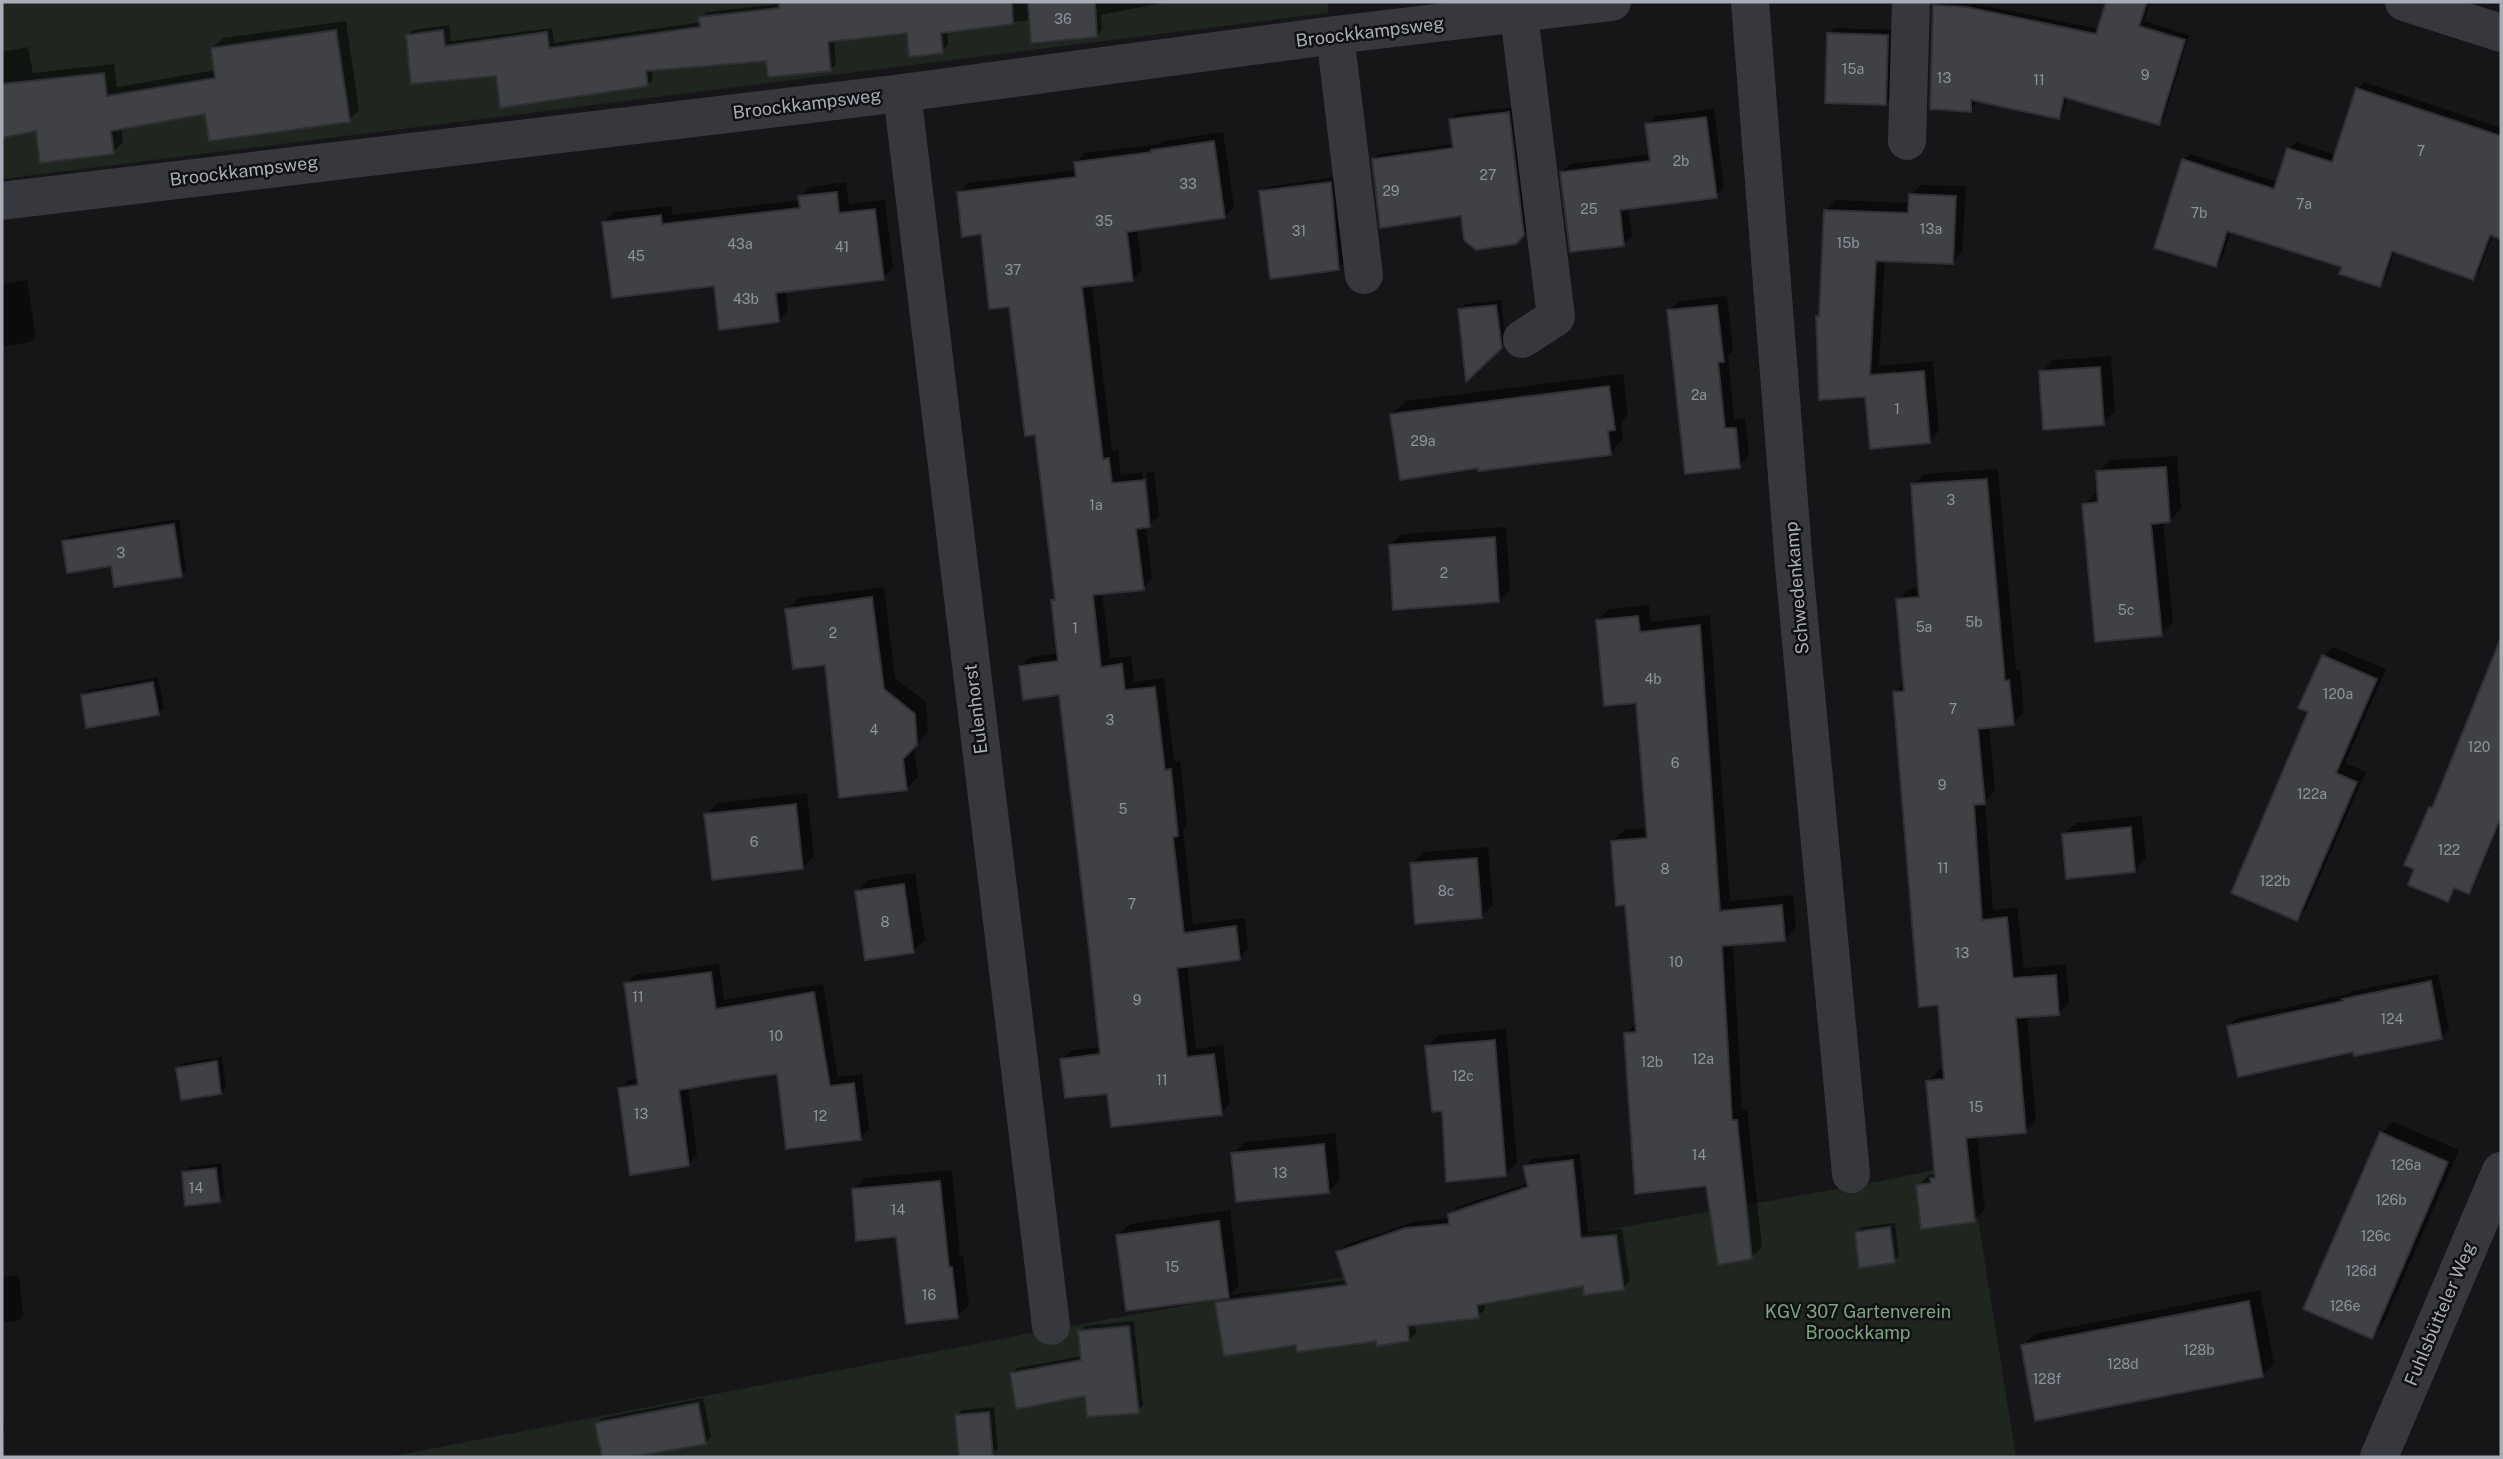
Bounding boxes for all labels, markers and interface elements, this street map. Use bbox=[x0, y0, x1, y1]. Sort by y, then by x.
house number: 36 bbox=[1054, 11, 1072, 27]
street label: Broockkampsweg bbox=[1295, 12, 1445, 51]
house number: 15a bbox=[1842, 61, 1864, 77]
house number: 9 bbox=[2141, 67, 2150, 83]
house number: 13 bbox=[1937, 70, 1951, 86]
house number: 11 bbox=[2033, 72, 2045, 88]
street label: Broockkampsweg bbox=[732, 84, 882, 123]
house number: 7 bbox=[2417, 143, 2425, 159]
street label: Broockkampsweg bbox=[169, 151, 319, 190]
house number: 2b bbox=[1673, 153, 1689, 169]
house number: 27 bbox=[1480, 167, 1496, 183]
house number: 33 bbox=[1179, 176, 1197, 192]
house number: 29 bbox=[1382, 183, 1400, 199]
house number: 7a bbox=[2296, 196, 2312, 212]
house number: 25 bbox=[1580, 201, 1598, 217]
house number: 7b bbox=[2191, 205, 2207, 221]
house number: 35 bbox=[1095, 213, 1113, 229]
house number: 13a bbox=[1920, 221, 1942, 237]
house number: 31 bbox=[1292, 223, 1306, 239]
house number: 15b bbox=[1836, 235, 1860, 251]
house number: 43a bbox=[727, 236, 753, 252]
house number: 41 bbox=[835, 239, 849, 255]
house number: 45 bbox=[627, 248, 645, 264]
house number: 37 bbox=[1005, 262, 1021, 278]
house number: 43b bbox=[733, 291, 759, 307]
house number: 2a bbox=[1691, 387, 1707, 403]
house number: 1 bbox=[1894, 401, 1900, 417]
house number: 29a bbox=[1411, 433, 1435, 449]
house number: 3 bbox=[1947, 492, 1956, 508]
house number: 1a bbox=[1089, 497, 1103, 513]
street label: Schwedenkamp bbox=[1780, 521, 1813, 655]
house number: 3 bbox=[117, 545, 126, 561]
house number: 2 bbox=[1440, 565, 1448, 581]
house number: 5c bbox=[2118, 602, 2134, 618]
house number: 5b bbox=[1965, 614, 1983, 630]
house number: 5a bbox=[1916, 619, 1932, 635]
house number: 1 bbox=[1072, 620, 1078, 636]
house number: 2 bbox=[829, 625, 837, 641]
street label: Eulenhorst bbox=[960, 663, 991, 755]
house number: 4b bbox=[1644, 671, 1662, 687]
house number: 120a bbox=[2323, 686, 2353, 702]
house number: 7 bbox=[1949, 701, 1957, 717]
house number: 3 bbox=[1106, 712, 1115, 728]
house number: 4 bbox=[870, 722, 879, 738]
house number: 120 bbox=[2468, 739, 2490, 755]
house number: 6 bbox=[1671, 755, 1680, 771]
house number: 9 bbox=[1938, 777, 1947, 793]
house number: 122a bbox=[2297, 786, 2327, 802]
house number: 5 bbox=[1119, 801, 1128, 817]
house number: 6 bbox=[750, 834, 759, 850]
house number: 122 bbox=[2438, 842, 2460, 858]
house number: 11 bbox=[1937, 860, 1949, 876]
house number: 8 bbox=[1660, 861, 1670, 877]
house number: 122b bbox=[2260, 873, 2290, 889]
house number: 8c bbox=[1438, 883, 1454, 899]
house number: 7 bbox=[1128, 896, 1136, 912]
house number: 8 bbox=[880, 914, 890, 930]
house number: 13 bbox=[1955, 945, 1969, 961]
house number: 10 bbox=[1669, 954, 1683, 970]
house number: 11 bbox=[632, 989, 644, 1005]
house number: 9 bbox=[1133, 992, 1142, 1008]
house number: 124 bbox=[2381, 1011, 2404, 1027]
house number: 10 bbox=[769, 1028, 783, 1044]
house number: 12a bbox=[1692, 1051, 1714, 1067]
house number: 12b bbox=[1641, 1054, 1663, 1070]
house number: 12c bbox=[1452, 1068, 1474, 1084]
house number: 11 bbox=[1156, 1072, 1168, 1088]
house number: 15 bbox=[1969, 1099, 1983, 1115]
house number: 13 bbox=[634, 1106, 648, 1122]
house number: 12 bbox=[813, 1108, 827, 1124]
house number: 14 bbox=[1692, 1147, 1706, 1163]
house number: 126a bbox=[2391, 1157, 2421, 1173]
house number: 13 bbox=[1273, 1165, 1287, 1181]
house number: 14 bbox=[189, 1180, 203, 1196]
house number: 126b bbox=[2375, 1192, 2407, 1208]
house number: 14 bbox=[891, 1202, 905, 1218]
house number: 126c bbox=[2361, 1228, 2391, 1244]
street label: Fuhlsbütteler Weg bbox=[2400, 1239, 2479, 1389]
house number: 15 bbox=[1165, 1259, 1179, 1275]
house number: 126d bbox=[2345, 1263, 2377, 1279]
house number: 16 bbox=[922, 1287, 936, 1303]
house number: 126e bbox=[2330, 1298, 2360, 1314]
park label: KGV 307 Gartenverein Broockkamp bbox=[1765, 1301, 1951, 1343]
house number: 128b bbox=[2183, 1342, 2215, 1358]
house number: 128d bbox=[2107, 1356, 2139, 1372]
house number: 128f bbox=[2033, 1371, 2062, 1387]

